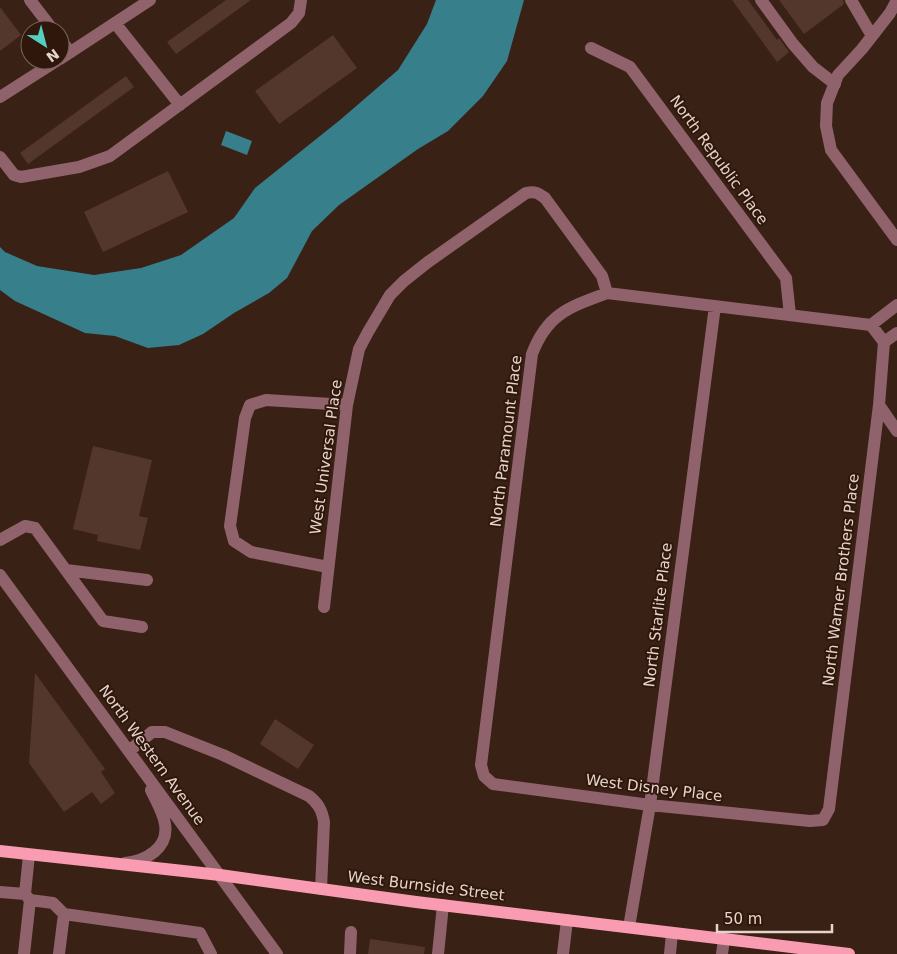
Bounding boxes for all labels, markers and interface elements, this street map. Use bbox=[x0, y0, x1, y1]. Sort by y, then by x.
north arrow bbox=[20, 20, 70, 70]
text: N bbox=[43, 46, 62, 65]
street label: North Republic Place bbox=[666, 92, 772, 228]
street label: North Paramount Place bbox=[487, 354, 525, 528]
street label: West Universal Place bbox=[306, 378, 346, 536]
street label: North Warner Brothers Place bbox=[819, 473, 863, 687]
street label: North Starlite Place bbox=[640, 542, 676, 688]
street label: North Western Avenue bbox=[95, 681, 209, 829]
street label: West Disney Place bbox=[585, 771, 723, 805]
street label: West Burnside Street bbox=[347, 867, 506, 905]
scale bar bbox=[717, 902, 832, 934]
text: 50 m bbox=[724, 910, 762, 928]

